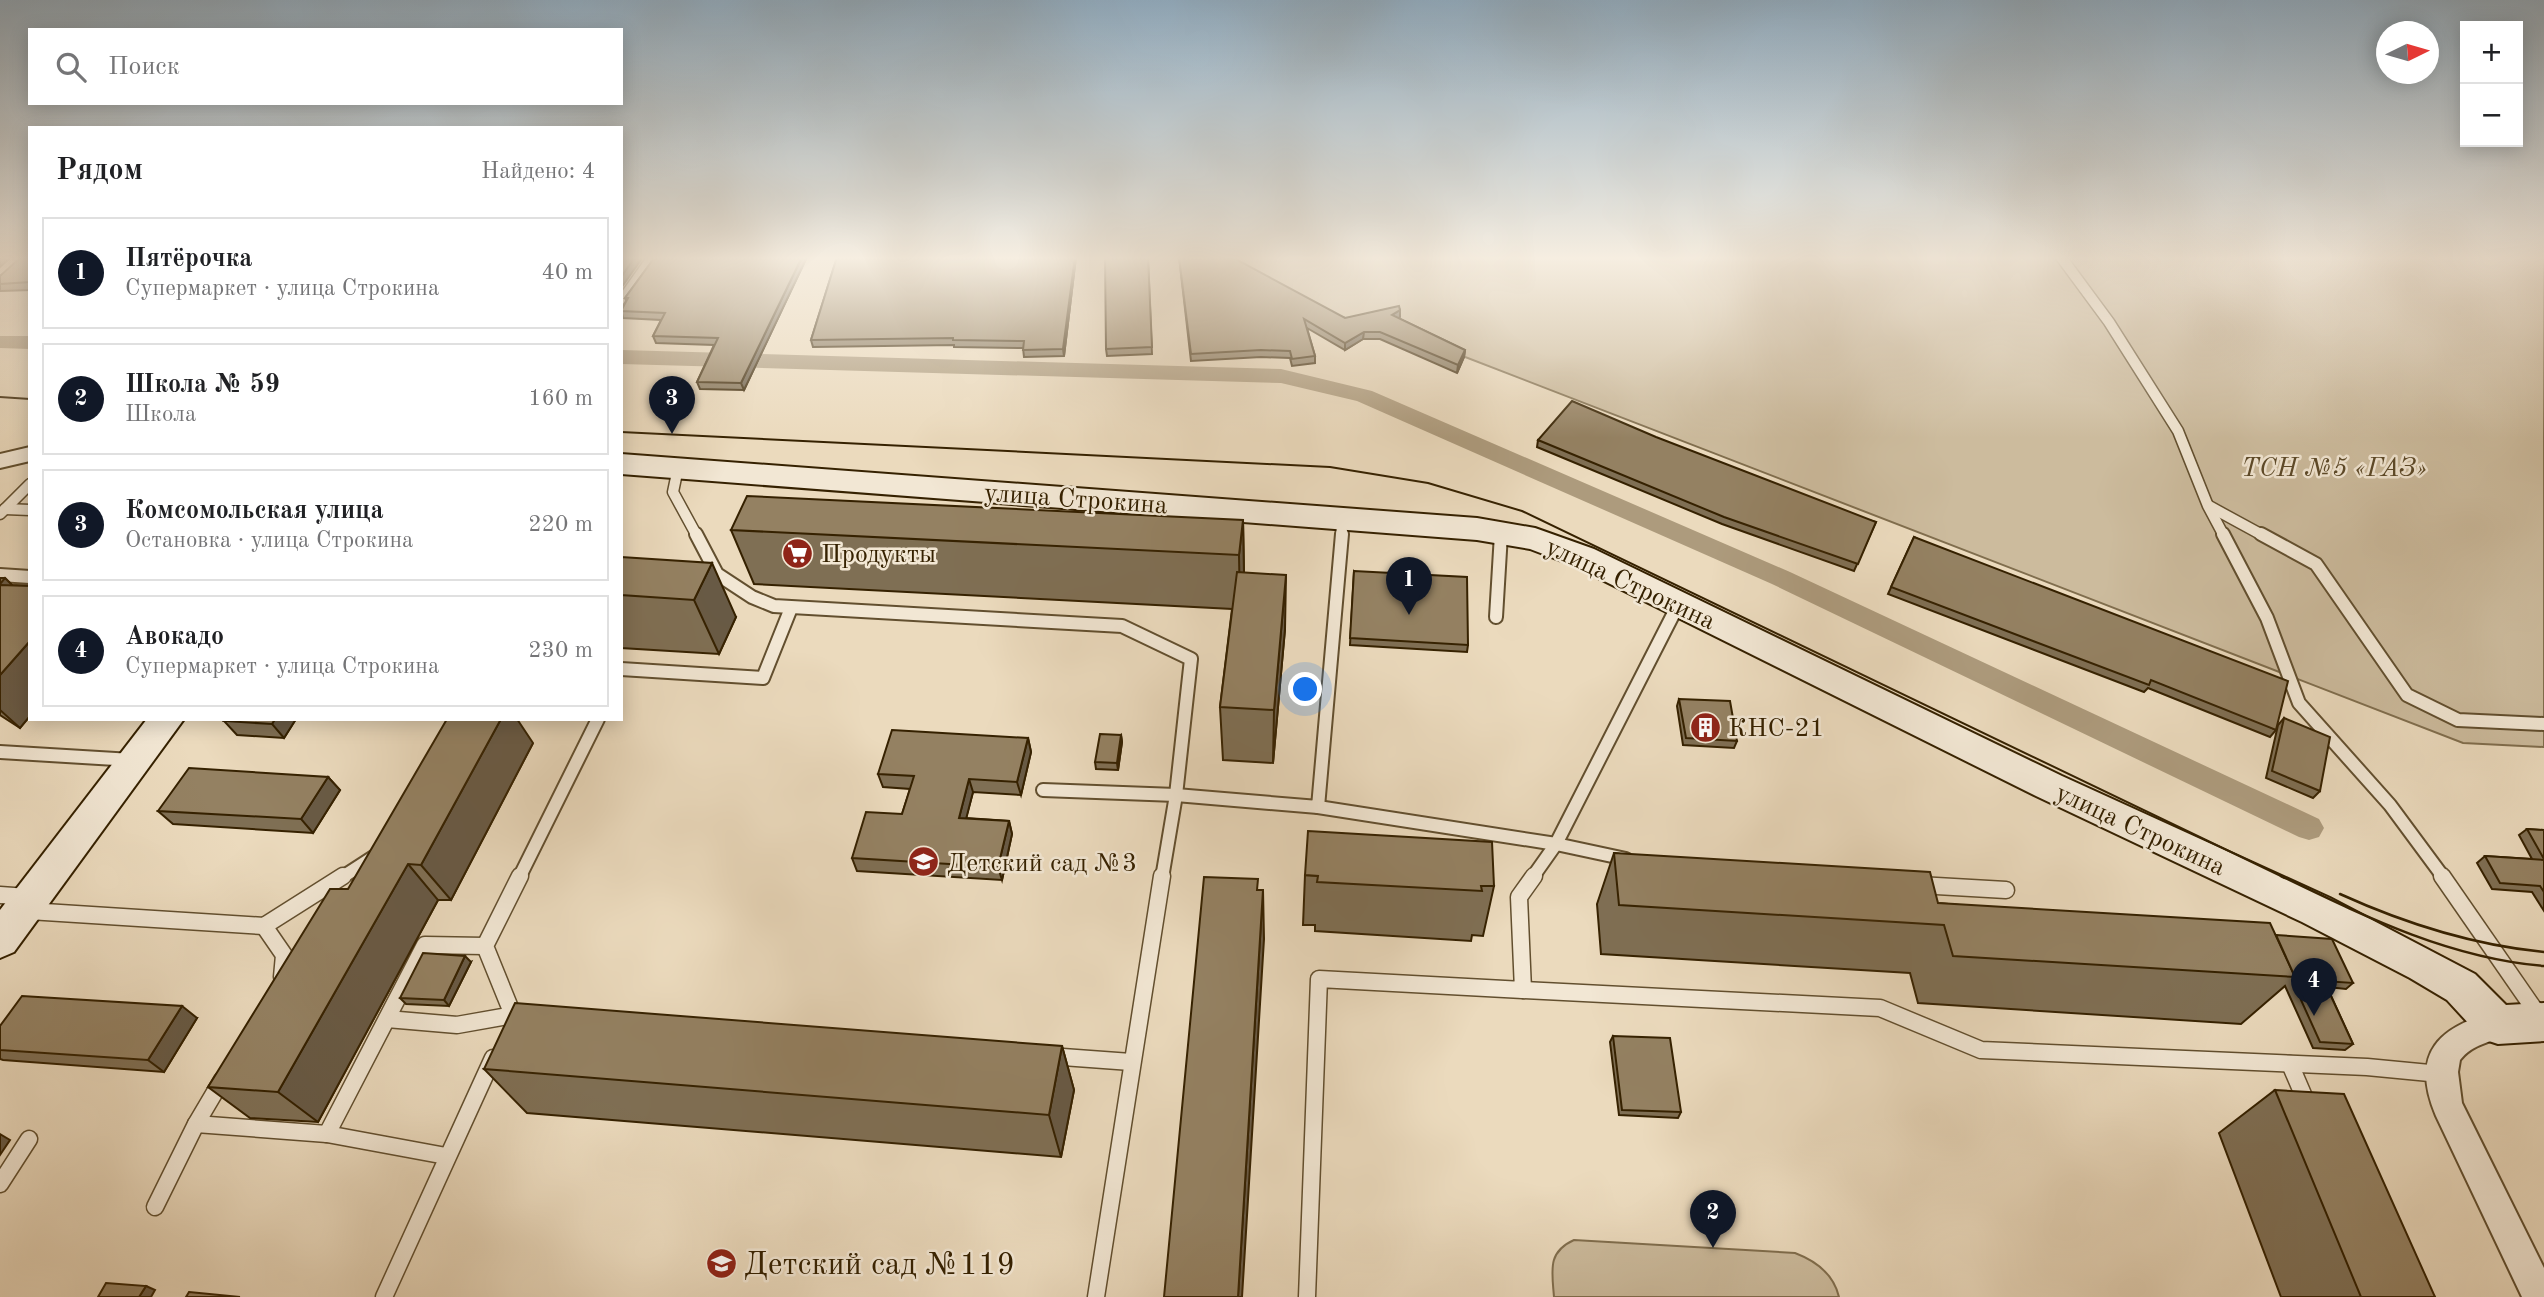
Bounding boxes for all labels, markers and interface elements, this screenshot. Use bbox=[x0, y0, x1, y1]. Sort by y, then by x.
north arrow bbox=[2376, 21, 2439, 84]
map controls bbox=[2460, 21, 2523, 147]
button: + bbox=[2460, 21, 2523, 84]
search box bbox=[28, 28, 623, 105]
icon: search bbox=[52, 48, 90, 86]
text: Поиск bbox=[108, 54, 180, 80]
button: − bbox=[2460, 84, 2523, 147]
text: Рядом bbox=[56, 156, 143, 186]
text: Найдено: 4 bbox=[481, 160, 595, 183]
text: Пятёрочка bbox=[125, 246, 253, 272]
text: 1 bbox=[74, 261, 88, 284]
text: 40 m bbox=[542, 261, 593, 284]
text: Супермаркет · улица Строкина bbox=[125, 277, 439, 300]
text: Школа № 59 bbox=[125, 372, 280, 398]
pin: 3 bbox=[649, 376, 695, 434]
text: 2 bbox=[74, 387, 88, 410]
text: 160 m bbox=[528, 387, 593, 410]
text: Школа bbox=[125, 403, 196, 426]
park label: ТСН №5 «ГАЗ» bbox=[2241, 456, 2427, 482]
street label: улица Строкина bbox=[983, 481, 1169, 519]
text: Комсомольская улица bbox=[125, 498, 384, 524]
text: 3 bbox=[74, 513, 88, 536]
text: 220 m bbox=[528, 513, 593, 536]
text: Остановка · улица Строкина bbox=[125, 529, 413, 552]
street label: улица Строкина bbox=[1541, 534, 1719, 636]
supermarket icon: Продукты bbox=[781, 536, 815, 570]
place label: Продукты bbox=[821, 542, 936, 568]
pin: 1 bbox=[1386, 557, 1432, 615]
text: Авокадо bbox=[125, 624, 224, 650]
text: 4 bbox=[74, 639, 88, 662]
text: 230 m bbox=[528, 639, 593, 662]
text: Супермаркет · улица Строкина bbox=[125, 655, 439, 678]
your location bbox=[1288, 672, 1322, 706]
building icon: КНС-21 bbox=[1688, 710, 1722, 744]
place label: КНС-21 bbox=[1728, 716, 1825, 742]
street label: улица Строкина bbox=[2051, 780, 2229, 882]
school or university icon: Детский сад №3 bbox=[907, 845, 941, 879]
place label: Детский сад №3 bbox=[947, 851, 1137, 877]
pin: 4 bbox=[2291, 958, 2337, 1016]
pin: 2 bbox=[1690, 1190, 1736, 1248]
school or university icon: Детский сад №119 bbox=[704, 1246, 738, 1280]
place label: Детский сад №119 bbox=[744, 1250, 1015, 1282]

